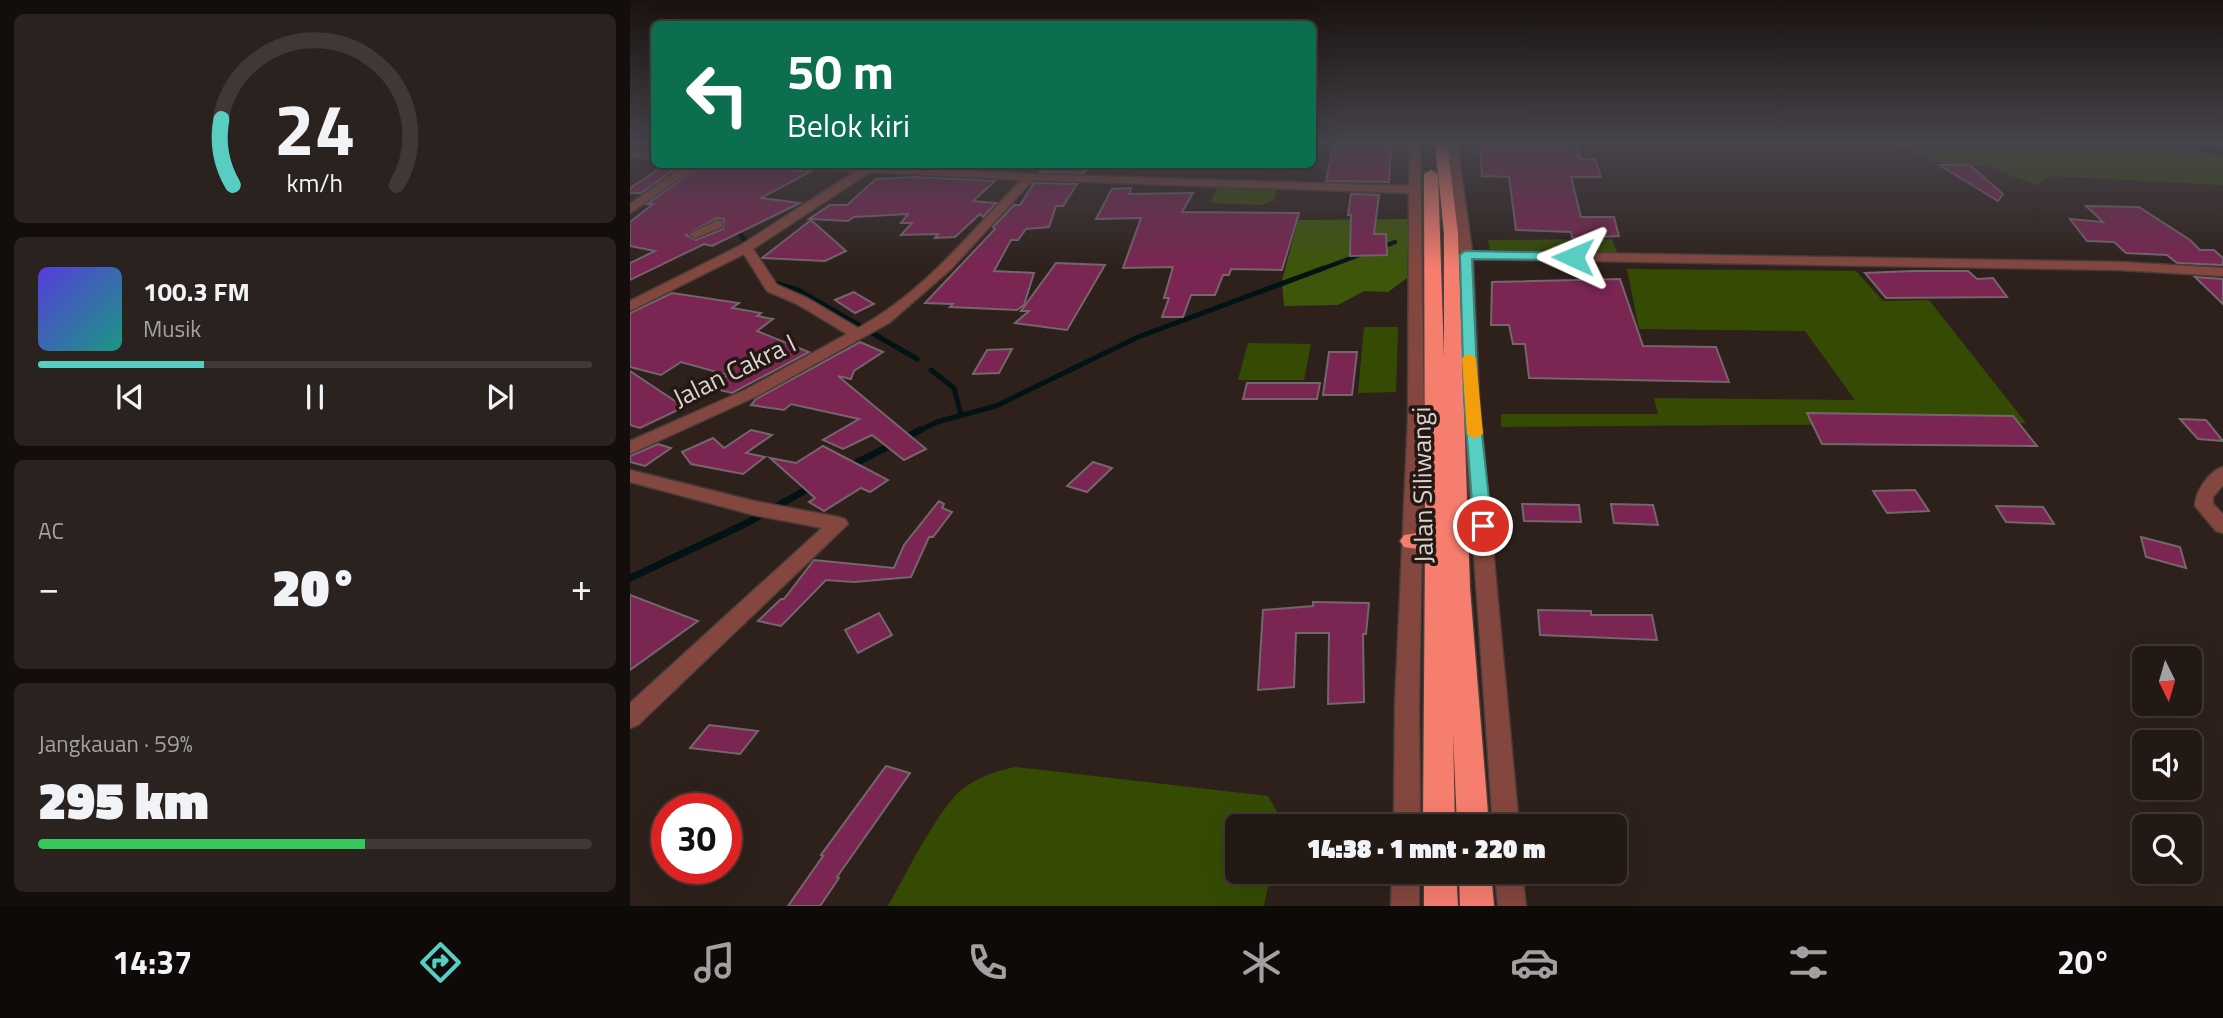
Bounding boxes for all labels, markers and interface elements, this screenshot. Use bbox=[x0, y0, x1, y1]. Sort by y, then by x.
text: 50 m bbox=[787, 33, 894, 108]
icon: left bbox=[672, 49, 763, 140]
text: 24 bbox=[274, 73, 356, 183]
text: Belok kiri bbox=[787, 101, 910, 149]
text: km/h bbox=[287, 163, 343, 201]
position arrow bbox=[1536, 220, 1610, 294]
text: 100.3 FM bbox=[143, 272, 250, 311]
text: Musik bbox=[143, 311, 201, 346]
street label: Jalan Cakra I bbox=[666, 323, 802, 417]
icon: previous bbox=[111, 378, 149, 416]
icon: pause bbox=[296, 378, 334, 416]
icon: next bbox=[481, 378, 519, 416]
street label: Jalan Siliwangi bbox=[1401, 406, 1443, 564]
pin bbox=[1453, 496, 1513, 556]
icon: arrive bbox=[1464, 507, 1502, 545]
text: AC bbox=[38, 513, 64, 548]
text: 20° bbox=[272, 547, 358, 626]
text: − bbox=[38, 558, 59, 616]
text: + bbox=[571, 558, 592, 616]
north arrow bbox=[2132, 646, 2202, 716]
map controls bbox=[2132, 646, 2202, 884]
text: Jangkauan · 59% bbox=[38, 726, 193, 761]
button: sound bbox=[2132, 730, 2202, 800]
text: 295 km bbox=[38, 760, 209, 839]
speed limit sign: 30 bbox=[651, 793, 742, 884]
button: search bbox=[2132, 814, 2202, 884]
text: 14:38 · 1 mnt · 220 m bbox=[1307, 829, 1545, 868]
text: 14:37 bbox=[112, 938, 192, 986]
icon: directions bbox=[416, 938, 465, 987]
icon: music bbox=[690, 938, 739, 987]
icon: phone bbox=[963, 938, 1012, 987]
icon: climate bbox=[1237, 938, 1286, 987]
icon: car bbox=[1510, 938, 1559, 987]
icon: filters bbox=[1784, 938, 1833, 987]
text: 20° bbox=[2057, 938, 2111, 986]

